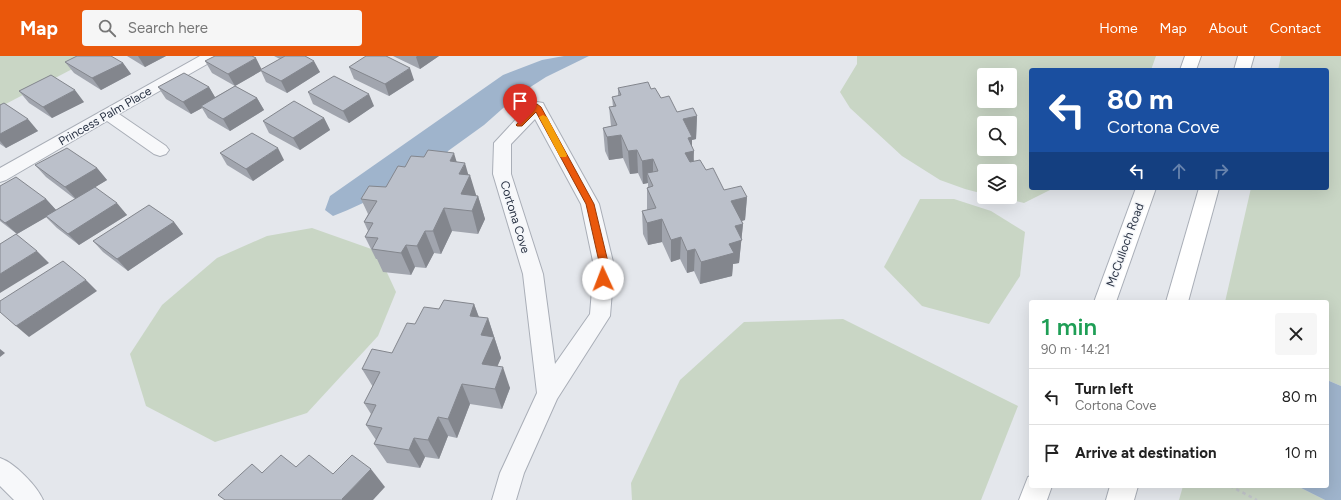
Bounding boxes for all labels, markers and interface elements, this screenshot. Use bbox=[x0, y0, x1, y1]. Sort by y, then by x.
search box bbox=[82, 10, 362, 46]
text: Map bbox=[20, 17, 58, 40]
icon: search bbox=[96, 17, 118, 39]
text: Search here bbox=[128, 19, 208, 37]
text: Home bbox=[1099, 20, 1138, 37]
text: Map bbox=[1160, 20, 1187, 37]
text: About bbox=[1209, 20, 1248, 37]
text: Contact bbox=[1270, 20, 1321, 37]
map controls bbox=[977, 68, 1017, 204]
button: sound bbox=[977, 68, 1017, 108]
text: 80 m bbox=[1107, 82, 1173, 116]
street label: Princess Palm Place bbox=[56, 83, 154, 148]
pin bbox=[503, 84, 537, 125]
icon: left bbox=[1041, 84, 1093, 136]
icon: arrive bbox=[509, 90, 531, 112]
button: search bbox=[977, 116, 1017, 156]
text: Cortona Cove bbox=[1107, 116, 1220, 138]
icon: left bbox=[1126, 160, 1148, 182]
icon: ahead bbox=[1168, 160, 1190, 182]
icon: right bbox=[1210, 160, 1232, 182]
button: layers bbox=[977, 164, 1017, 204]
street label: Cortona Cove bbox=[497, 179, 533, 255]
street label: McCulloch Road bbox=[1103, 201, 1147, 289]
position arrow bbox=[582, 258, 624, 300]
text: 1 min bbox=[1041, 312, 1097, 341]
button: close bbox=[1275, 313, 1317, 355]
text: 90 m · 14:21 bbox=[1041, 342, 1110, 357]
text: Turn left bbox=[1075, 380, 1133, 398]
icon: left bbox=[1041, 386, 1063, 408]
text: 80 m bbox=[1282, 388, 1317, 406]
text: Cortona Cove bbox=[1075, 398, 1156, 413]
icon: arrive bbox=[1041, 442, 1063, 464]
text: Arrive at destination bbox=[1075, 444, 1216, 462]
text: 10 m bbox=[1285, 444, 1317, 462]

